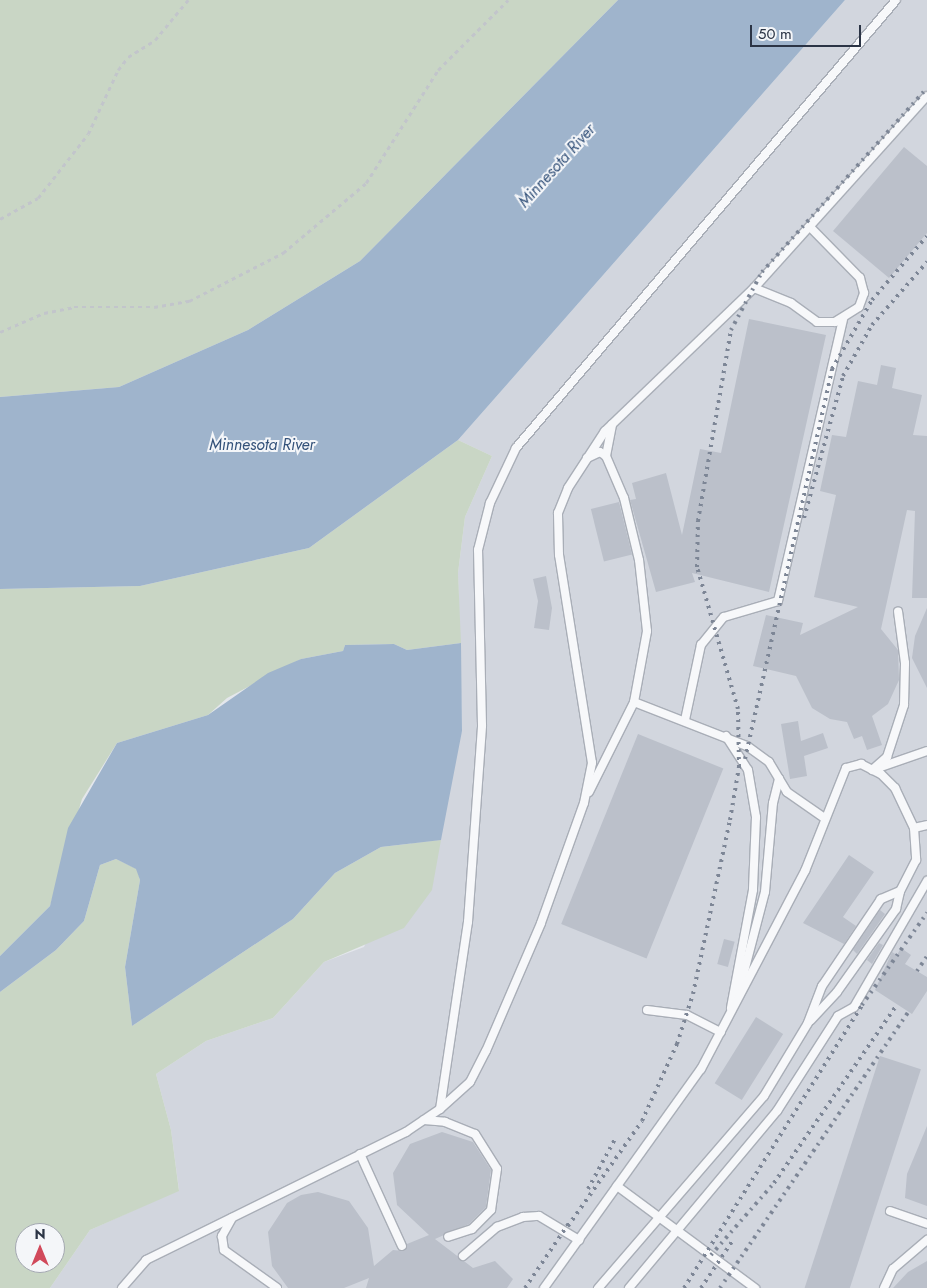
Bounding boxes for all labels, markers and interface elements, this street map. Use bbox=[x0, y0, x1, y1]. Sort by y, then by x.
scale bar bbox=[752, 15, 863, 47]
text: 50 m bbox=[758, 23, 792, 45]
water label: Minnesota River bbox=[515, 120, 599, 212]
water label: Minnesota River bbox=[209, 435, 315, 455]
north arrow bbox=[15, 1223, 65, 1273]
text: N bbox=[34, 1224, 46, 1244]

